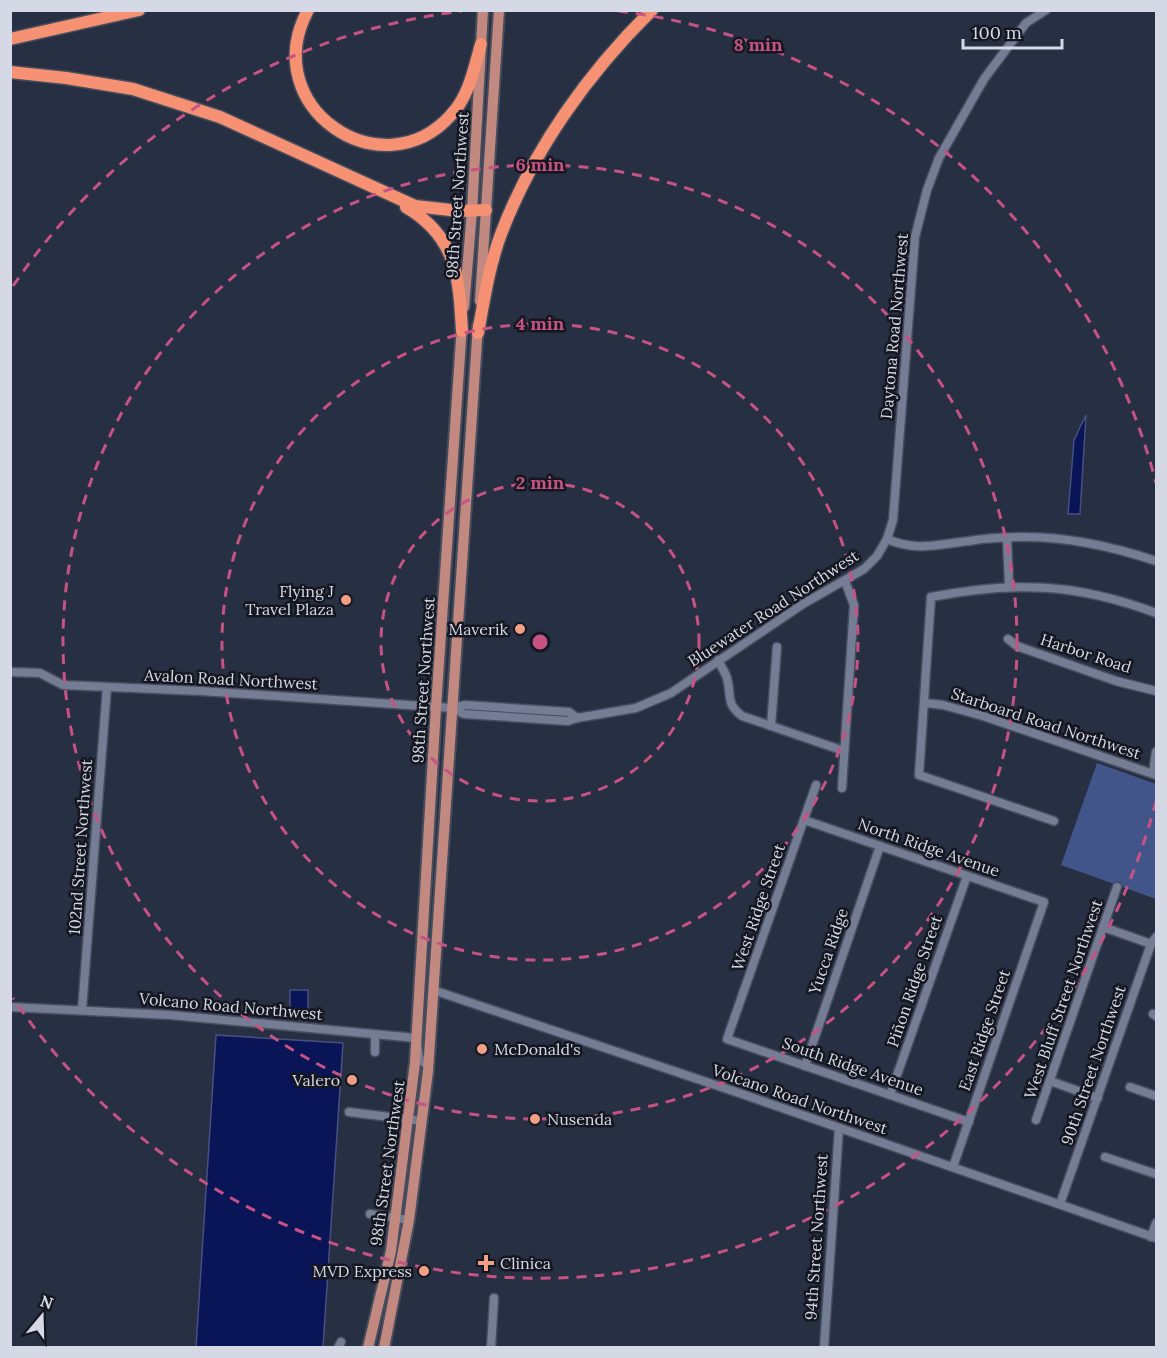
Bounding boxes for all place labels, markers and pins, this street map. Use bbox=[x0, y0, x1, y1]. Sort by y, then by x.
place label: Flying J Travel Plaza bbox=[245, 581, 334, 619]
marker: Flying J Travel Plaza bbox=[339, 593, 353, 607]
place label: Maverik bbox=[449, 619, 508, 639]
marker: Maverik bbox=[513, 622, 527, 636]
centre of rings bbox=[530, 632, 550, 652]
place label: McDonald's bbox=[494, 1039, 581, 1059]
marker: McDonald's bbox=[475, 1042, 489, 1056]
place label: Valero bbox=[291, 1070, 340, 1090]
marker: Valero bbox=[345, 1073, 359, 1087]
place label: Nusenda bbox=[547, 1109, 612, 1129]
marker: Nusenda bbox=[528, 1112, 542, 1126]
place label: Clinica bbox=[500, 1253, 551, 1273]
marker: Clinica bbox=[477, 1254, 495, 1272]
place label: MVD Express bbox=[312, 1261, 412, 1281]
marker: MVD Express bbox=[417, 1264, 431, 1278]

